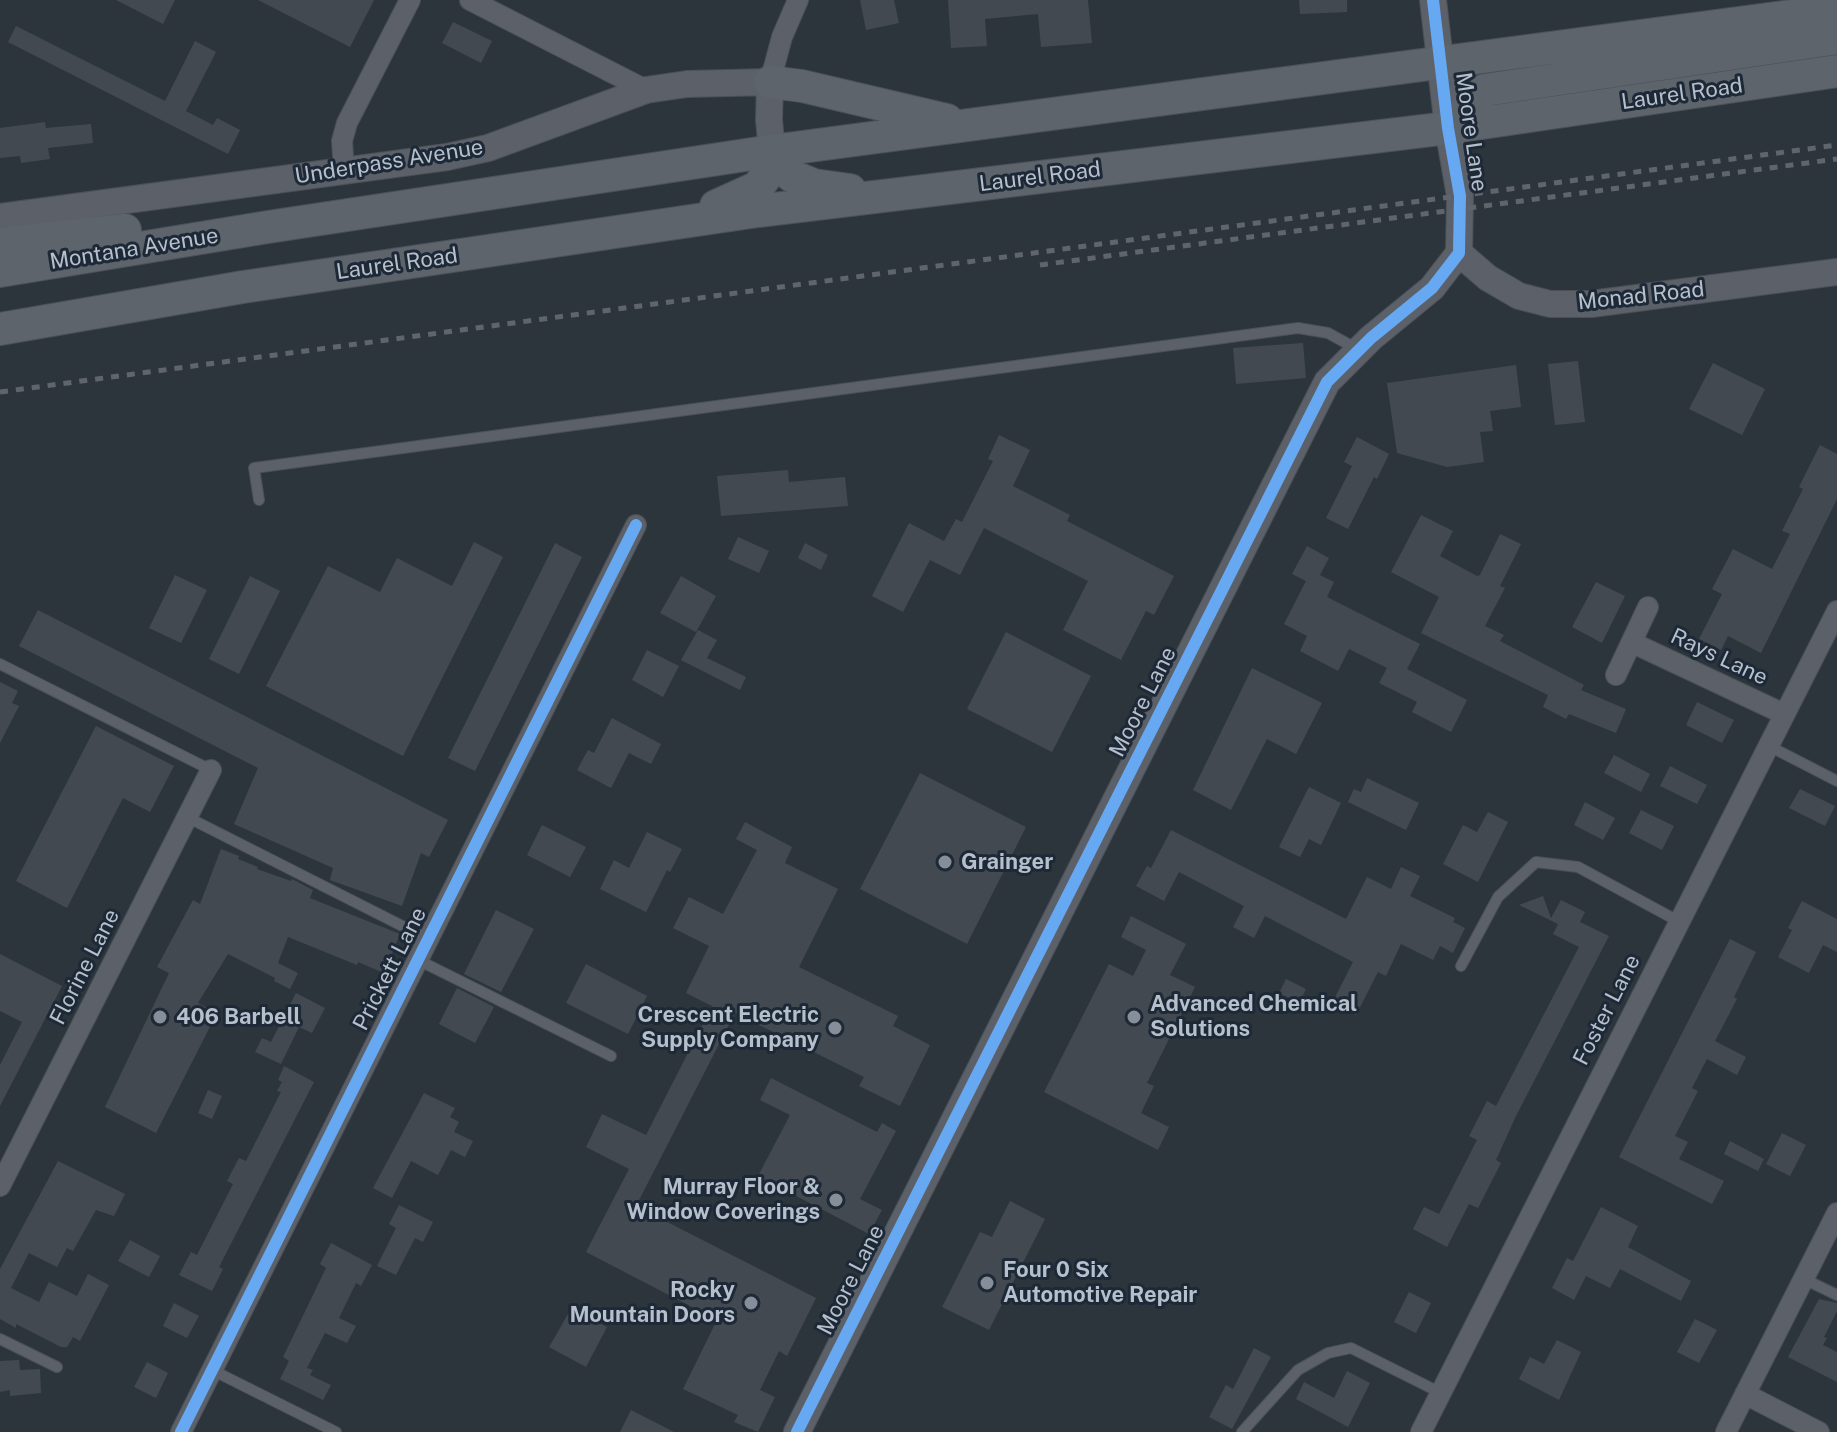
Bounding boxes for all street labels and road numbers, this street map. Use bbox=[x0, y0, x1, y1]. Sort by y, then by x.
street label: Moore Lane bbox=[1450, 71, 1492, 193]
street label: Laurel Road bbox=[1620, 72, 1744, 116]
street label: Underpass Avenue bbox=[293, 134, 485, 190]
street label: Laurel Road bbox=[978, 156, 1102, 198]
street label: Montana Avenue bbox=[48, 223, 220, 275]
street label: Laurel Road bbox=[335, 242, 459, 286]
street label: Monad Road bbox=[1576, 276, 1706, 316]
street label: Rays Lane bbox=[1666, 623, 1772, 691]
street label: Moore Lane bbox=[1104, 642, 1182, 762]
street label: Prickett Lane bbox=[348, 903, 432, 1035]
street label: Florine Lane bbox=[45, 905, 125, 1029]
street label: Foster Lane bbox=[1568, 950, 1646, 1070]
street label: Moore Lane bbox=[812, 1220, 890, 1340]

